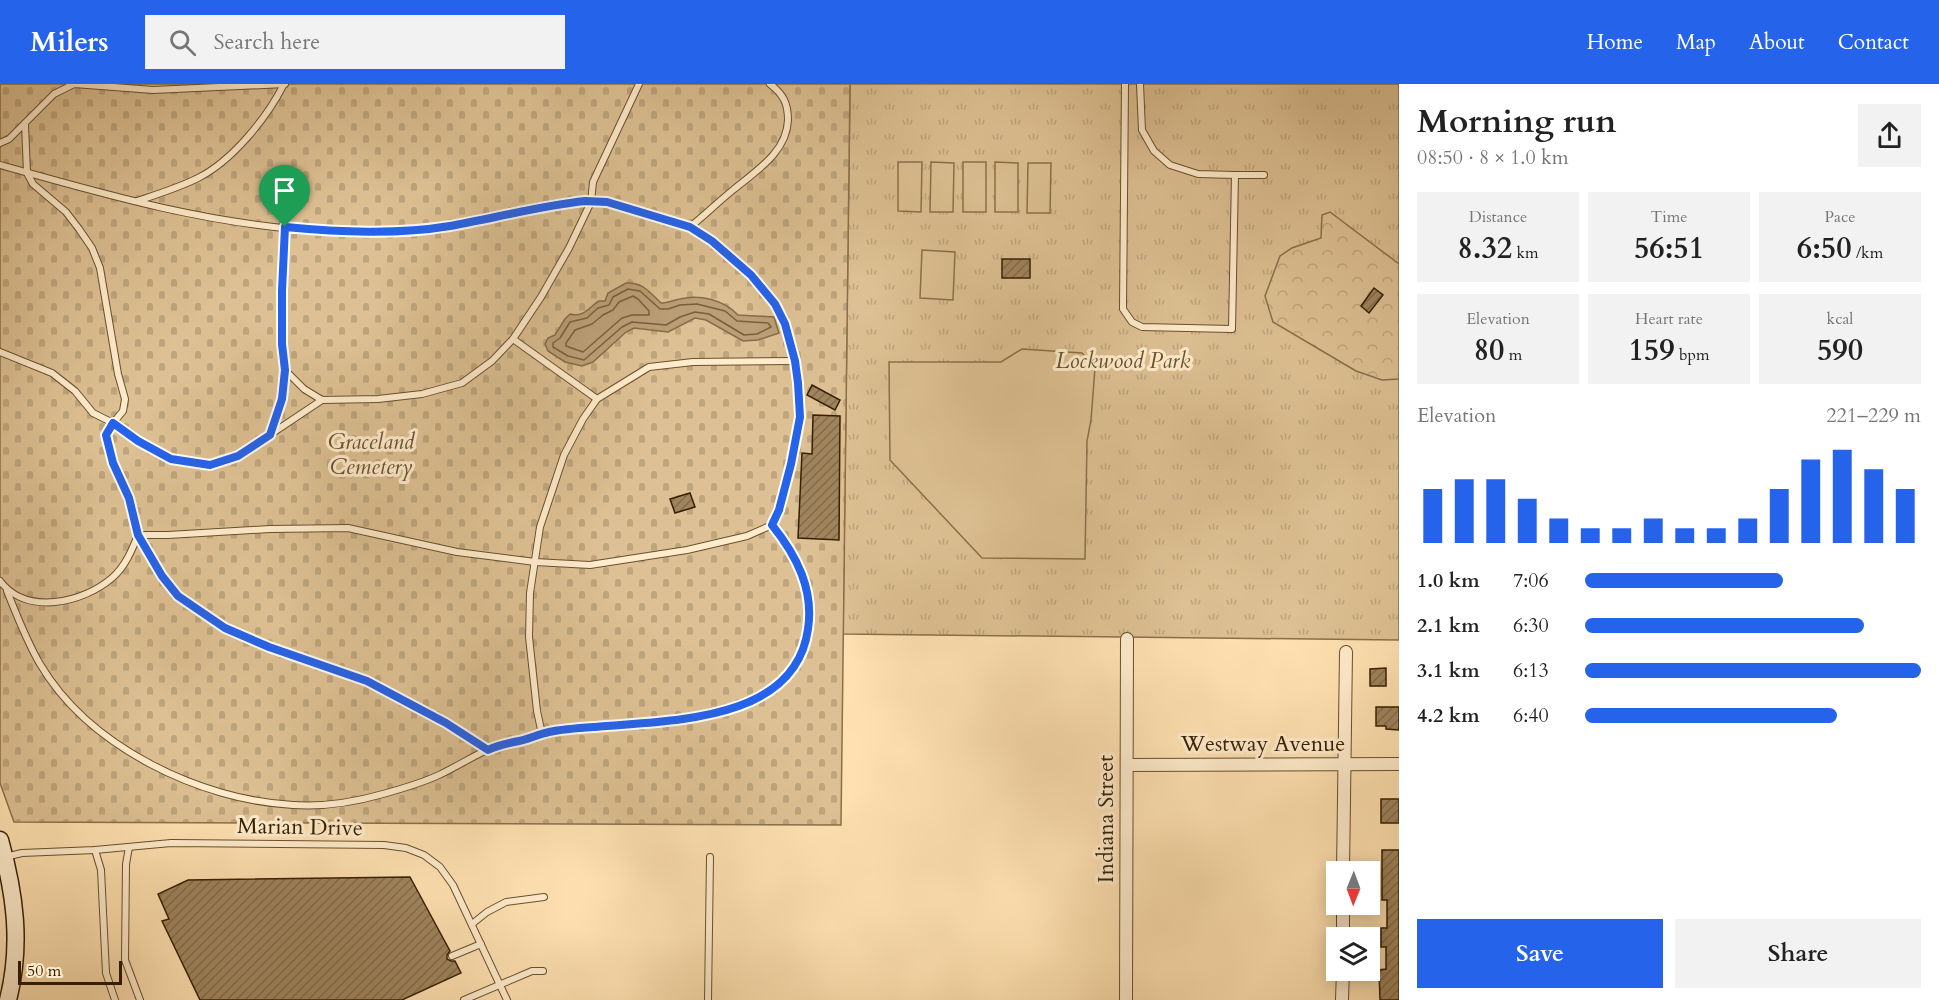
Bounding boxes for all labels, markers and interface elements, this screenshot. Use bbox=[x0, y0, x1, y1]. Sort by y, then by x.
search box bbox=[145, 15, 565, 69]
text: Milers bbox=[30, 23, 109, 61]
icon: search bbox=[166, 26, 199, 59]
text: Search here bbox=[214, 27, 320, 57]
text: Home bbox=[1587, 28, 1643, 57]
text: Map bbox=[1676, 28, 1716, 57]
text: About bbox=[1749, 28, 1805, 57]
text: Contact bbox=[1838, 28, 1909, 57]
text: Morning run bbox=[1417, 99, 1617, 144]
button: share bbox=[1858, 104, 1921, 167]
text: 08:50 · 8 × 1.0 km bbox=[1417, 144, 1569, 171]
pin bbox=[259, 165, 310, 227]
icon: arrive bbox=[268, 174, 301, 207]
text: Distance bbox=[1469, 206, 1527, 228]
text: Time bbox=[1650, 206, 1688, 228]
text: Pace bbox=[1825, 206, 1855, 228]
text: 8.32 bbox=[1457, 228, 1512, 269]
text: 56:51 bbox=[1634, 228, 1704, 269]
text: 6:50 bbox=[1797, 228, 1852, 269]
text: km bbox=[1512, 242, 1539, 264]
text: /km bbox=[1852, 242, 1883, 264]
text: Elevation bbox=[1466, 308, 1530, 330]
text: Heart rate bbox=[1635, 308, 1703, 330]
text: kcal bbox=[1827, 308, 1853, 330]
text: 80 bbox=[1474, 330, 1504, 371]
text: 159 bbox=[1628, 330, 1675, 371]
text: 590 bbox=[1817, 330, 1863, 371]
text: m bbox=[1504, 344, 1522, 366]
text: bpm bbox=[1675, 344, 1710, 366]
park label: Lockwood Park bbox=[1056, 346, 1191, 376]
text: Elevation bbox=[1417, 402, 1496, 429]
text: 221–229 m bbox=[1826, 402, 1921, 429]
park label: Graceland Cemetery bbox=[328, 427, 416, 482]
text: 1.0 km bbox=[1417, 567, 1480, 594]
text: 7:06 bbox=[1513, 567, 1549, 594]
text: 2.1 km bbox=[1417, 612, 1480, 639]
text: 6:30 bbox=[1513, 612, 1549, 639]
text: 3.1 km bbox=[1417, 657, 1480, 684]
text: 6:13 bbox=[1513, 657, 1549, 684]
text: 4.2 km bbox=[1417, 702, 1480, 729]
text: 6:40 bbox=[1513, 702, 1549, 729]
street label: Westway Avenue bbox=[1180, 729, 1345, 759]
street label: Indiana Street bbox=[1091, 755, 1121, 883]
street label: Marian Drive bbox=[237, 811, 363, 843]
north arrow bbox=[1326, 861, 1380, 915]
map controls bbox=[1326, 861, 1380, 981]
button: Save bbox=[1417, 919, 1663, 988]
button: Share bbox=[1675, 919, 1921, 988]
button: layers bbox=[1326, 927, 1380, 981]
scale bar bbox=[18, 958, 122, 986]
text: 50 m bbox=[27, 960, 61, 982]

